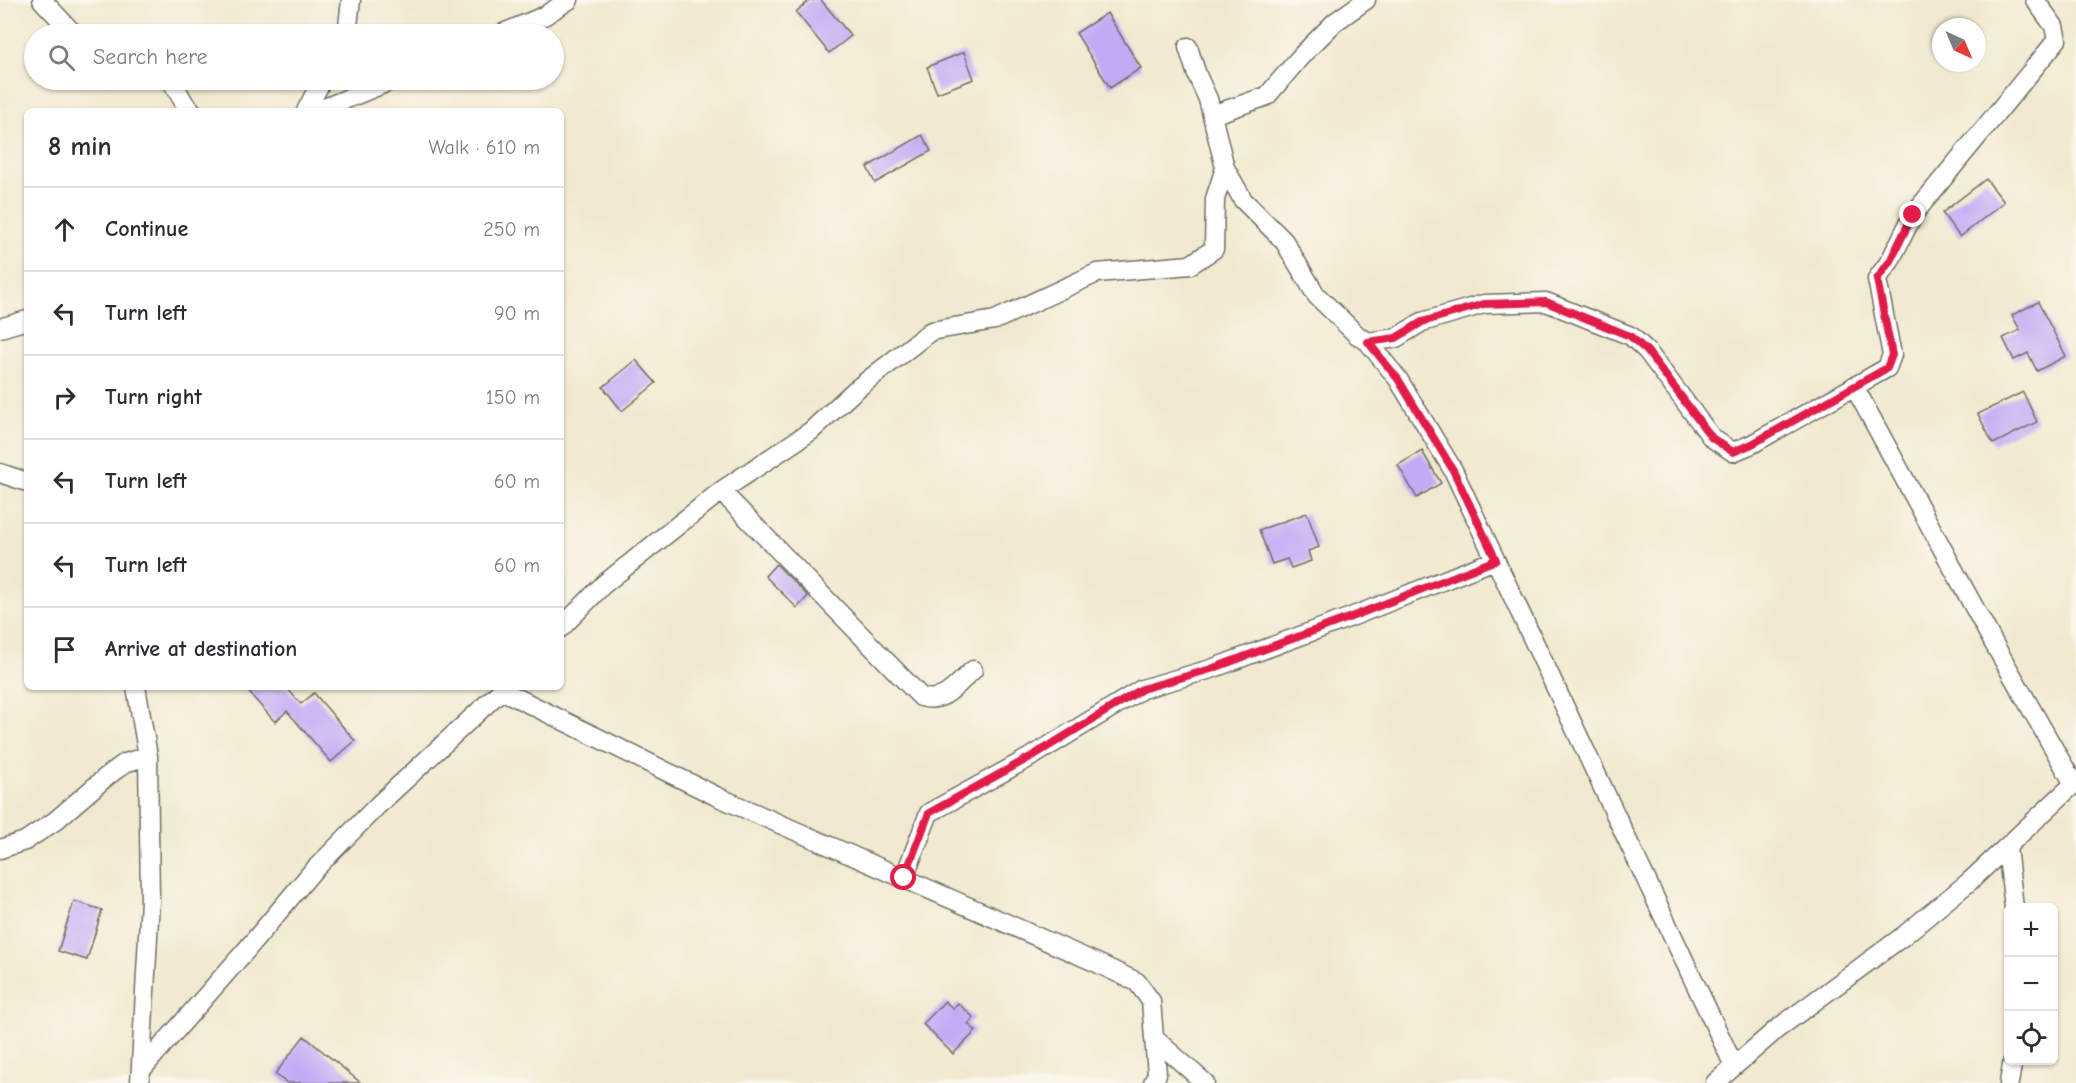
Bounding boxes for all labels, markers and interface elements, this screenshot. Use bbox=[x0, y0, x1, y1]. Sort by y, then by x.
north arrow bbox=[1932, 18, 1986, 72]
search box bbox=[24, 24, 564, 90]
icon: search bbox=[45, 41, 78, 74]
text: Search here bbox=[93, 44, 208, 70]
text: 8 min bbox=[48, 132, 112, 162]
text: Walk · 610 m bbox=[429, 136, 540, 159]
route end bbox=[1899, 201, 1925, 227]
icon: ahead bbox=[48, 213, 81, 246]
text: Continue bbox=[105, 216, 188, 242]
text: 250 m bbox=[483, 218, 540, 241]
icon: left bbox=[48, 297, 81, 330]
text: Turn left bbox=[105, 300, 187, 326]
text: 90 m bbox=[494, 302, 540, 325]
icon: right bbox=[48, 381, 81, 414]
text: Turn right bbox=[105, 384, 202, 410]
text: 150 m bbox=[486, 386, 540, 409]
icon: left bbox=[48, 465, 81, 498]
text: Turn left bbox=[105, 468, 187, 494]
text: 60 m bbox=[494, 470, 540, 493]
icon: left bbox=[48, 549, 81, 582]
text: Turn left bbox=[105, 552, 187, 578]
text: 60 m bbox=[494, 554, 540, 577]
icon: arrive bbox=[48, 633, 81, 666]
text: Arrive at destination bbox=[105, 636, 297, 662]
route start bbox=[890, 864, 916, 890]
map controls bbox=[2004, 903, 2058, 1065]
button: + bbox=[2004, 903, 2058, 957]
button: − bbox=[2004, 957, 2058, 1011]
button: locate bbox=[2004, 1011, 2058, 1065]

